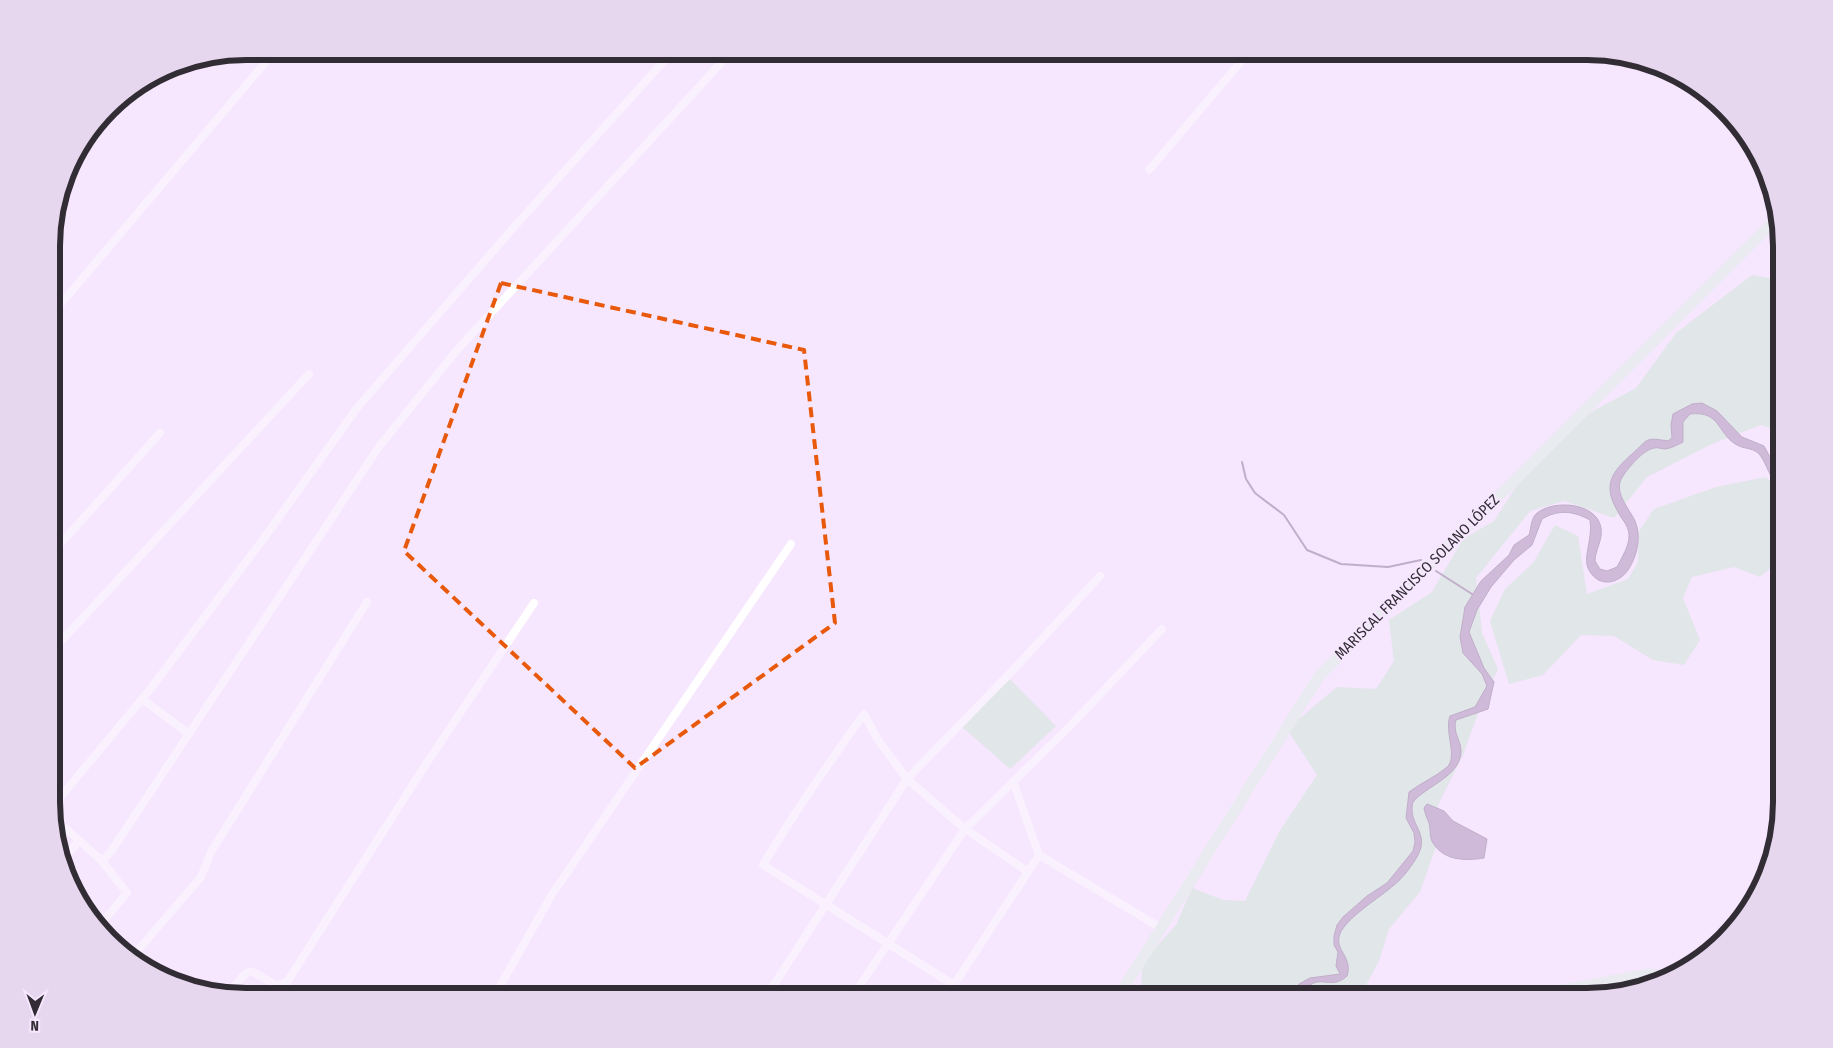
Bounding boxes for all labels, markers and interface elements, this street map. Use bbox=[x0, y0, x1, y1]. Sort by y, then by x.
street label: MARISCAL FRANCISCO SOLANO LÓPEZ bbox=[1331, 491, 1503, 663]
north arrow bbox=[10, 988, 60, 1038]
text: N bbox=[30, 1017, 39, 1034]

